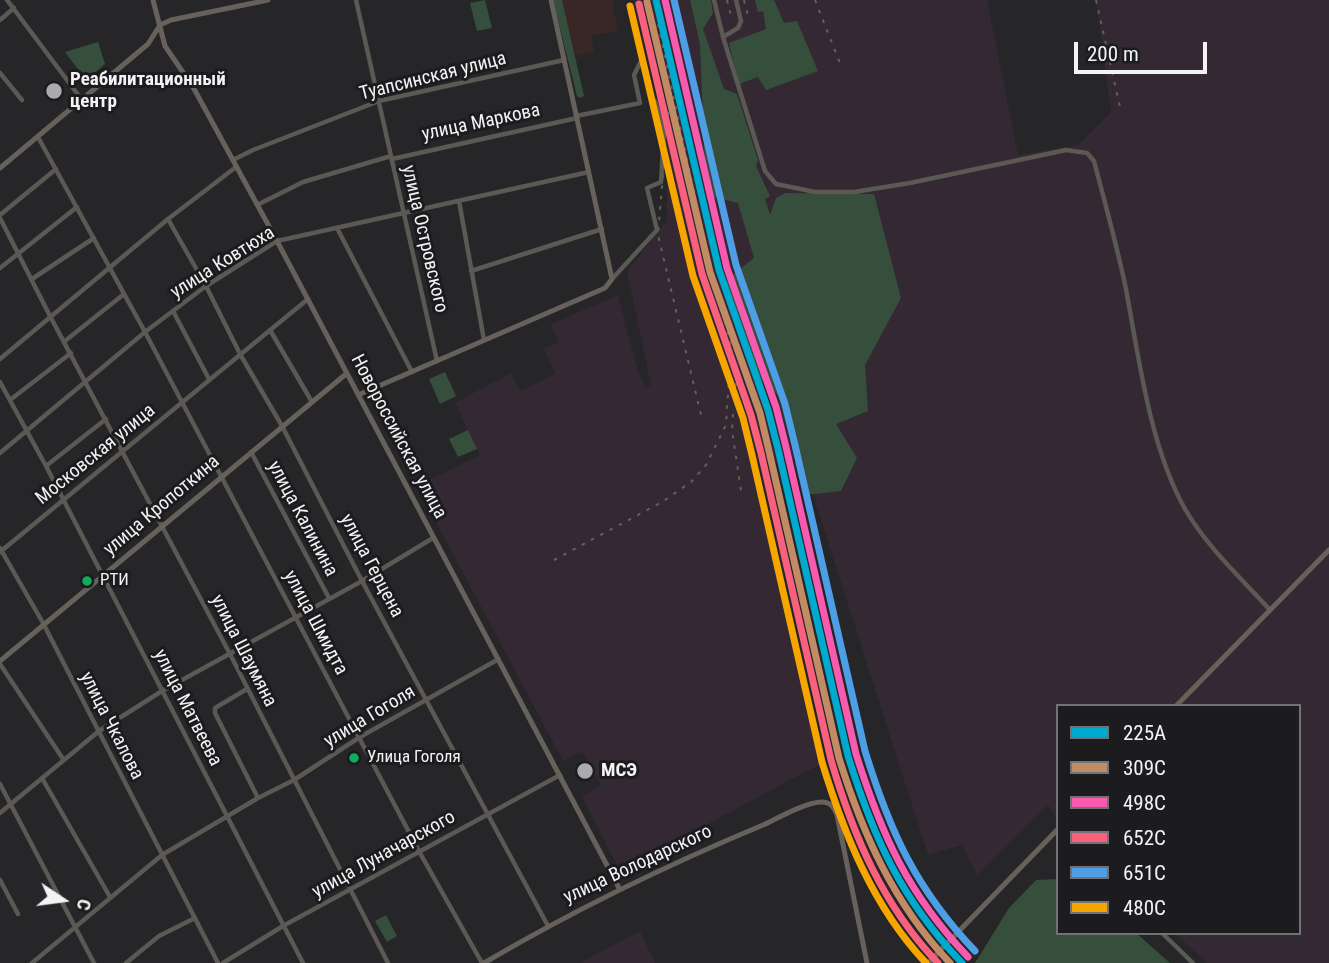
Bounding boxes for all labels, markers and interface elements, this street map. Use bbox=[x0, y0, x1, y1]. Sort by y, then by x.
scale bar bbox=[1077, 28, 1210, 72]
text: 200 m bbox=[1087, 42, 1139, 66]
street label: Туапсинская улица bbox=[357, 48, 509, 106]
place label: Реабилитационный центр bbox=[70, 69, 226, 113]
marker: Реабилитационный центр bbox=[44, 81, 64, 101]
street label: улица Маркова bbox=[420, 99, 542, 147]
street label: улица Островского bbox=[396, 163, 452, 315]
street label: улица Ковтюха bbox=[167, 222, 279, 304]
street label: Новороссийская улица bbox=[345, 351, 451, 523]
street label: Московская улица bbox=[32, 400, 160, 510]
street label: улица Кропоткина bbox=[99, 451, 225, 561]
street label: улица Калинина bbox=[262, 457, 342, 581]
street label: улица Герцена bbox=[334, 510, 408, 622]
street label: улица Шмидта bbox=[278, 567, 352, 679]
place label: РТИ bbox=[100, 571, 129, 591]
marker: РТИ bbox=[80, 574, 94, 588]
street label: улица Шаумяна bbox=[205, 591, 281, 711]
street label: улица Матвеева bbox=[148, 646, 226, 770]
street label: улица Чкалова bbox=[74, 668, 148, 784]
street label: улица Гоголя bbox=[320, 681, 420, 753]
legend bbox=[1056, 704, 1301, 935]
text: 225А bbox=[1123, 721, 1166, 745]
place label: Улица Гоголя bbox=[367, 748, 461, 768]
marker: Улица Гоголя bbox=[347, 751, 361, 765]
text: 309С bbox=[1123, 756, 1166, 780]
place label: МСЭ bbox=[601, 760, 637, 782]
marker: МСЭ bbox=[575, 761, 595, 781]
text: 498С bbox=[1123, 791, 1166, 815]
street label: улица Луначарского bbox=[309, 806, 459, 904]
street label: улица Володарского bbox=[560, 821, 716, 909]
text: 652С bbox=[1123, 826, 1166, 850]
text: 651С bbox=[1123, 861, 1166, 885]
north arrow bbox=[28, 865, 98, 935]
text: 480С bbox=[1123, 896, 1166, 920]
text: С bbox=[72, 897, 96, 913]

